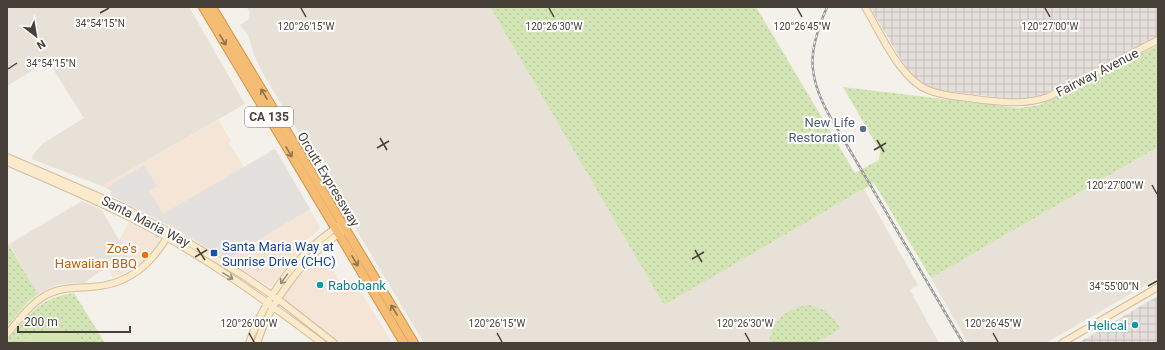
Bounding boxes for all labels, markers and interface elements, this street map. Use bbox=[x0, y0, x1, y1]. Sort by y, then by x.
north arrow bbox=[16, 16, 56, 56]
text: 34°54'15"N bbox=[75, 18, 125, 29]
text: 120°26'15"W bbox=[278, 21, 335, 32]
text: 120°26'30"W bbox=[526, 21, 583, 32]
text: 120°26'45"W bbox=[774, 21, 831, 32]
text: 120°27'00"W bbox=[1022, 21, 1079, 32]
one-way arrow bbox=[219, 34, 227, 46]
text: N bbox=[34, 37, 48, 52]
street label: Fairway Avenue bbox=[1054, 45, 1141, 100]
text: 34°54'15"N bbox=[26, 58, 76, 69]
one-way arrow bbox=[260, 88, 268, 100]
road number: CA 135 bbox=[245, 107, 293, 127]
place label: New Life Restoration bbox=[789, 115, 855, 145]
marker: New Life Restoration bbox=[858, 124, 868, 134]
street label: Orcutt Expressway bbox=[294, 129, 363, 229]
one-way arrow bbox=[286, 146, 294, 158]
text: 120°27'00"W bbox=[1087, 180, 1144, 191]
street label: Santa Maria Way bbox=[99, 193, 193, 250]
place label: Santa Maria Way at Sunrise Drive (CHC) bbox=[222, 239, 336, 269]
place label: Zoe's Hawaiian BBQ bbox=[55, 241, 137, 271]
marker: Santa Maria Way at Sunrise Drive (CHC) bbox=[209, 248, 219, 258]
marker: Zoe's Hawaiian BBQ bbox=[140, 250, 150, 260]
one-way arrow bbox=[352, 255, 360, 267]
one-way arrow bbox=[222, 272, 233, 280]
one-way arrow bbox=[280, 274, 288, 285]
place label: Rabobank bbox=[328, 278, 386, 293]
marker: Rabobank bbox=[315, 280, 325, 290]
text: 34°55'00"N bbox=[1089, 281, 1139, 292]
one-way arrow bbox=[390, 305, 398, 316]
scale bar bbox=[18, 308, 130, 334]
text: 200 m bbox=[24, 315, 58, 329]
text: 120°26'00"W bbox=[221, 318, 278, 329]
text: 120°26'15"W bbox=[469, 318, 526, 329]
text: 120°26'30"W bbox=[717, 318, 774, 329]
text: 120°26'45"W bbox=[965, 318, 1022, 329]
place label: Helical bbox=[1087, 318, 1127, 333]
marker: Helical bbox=[1130, 320, 1140, 330]

